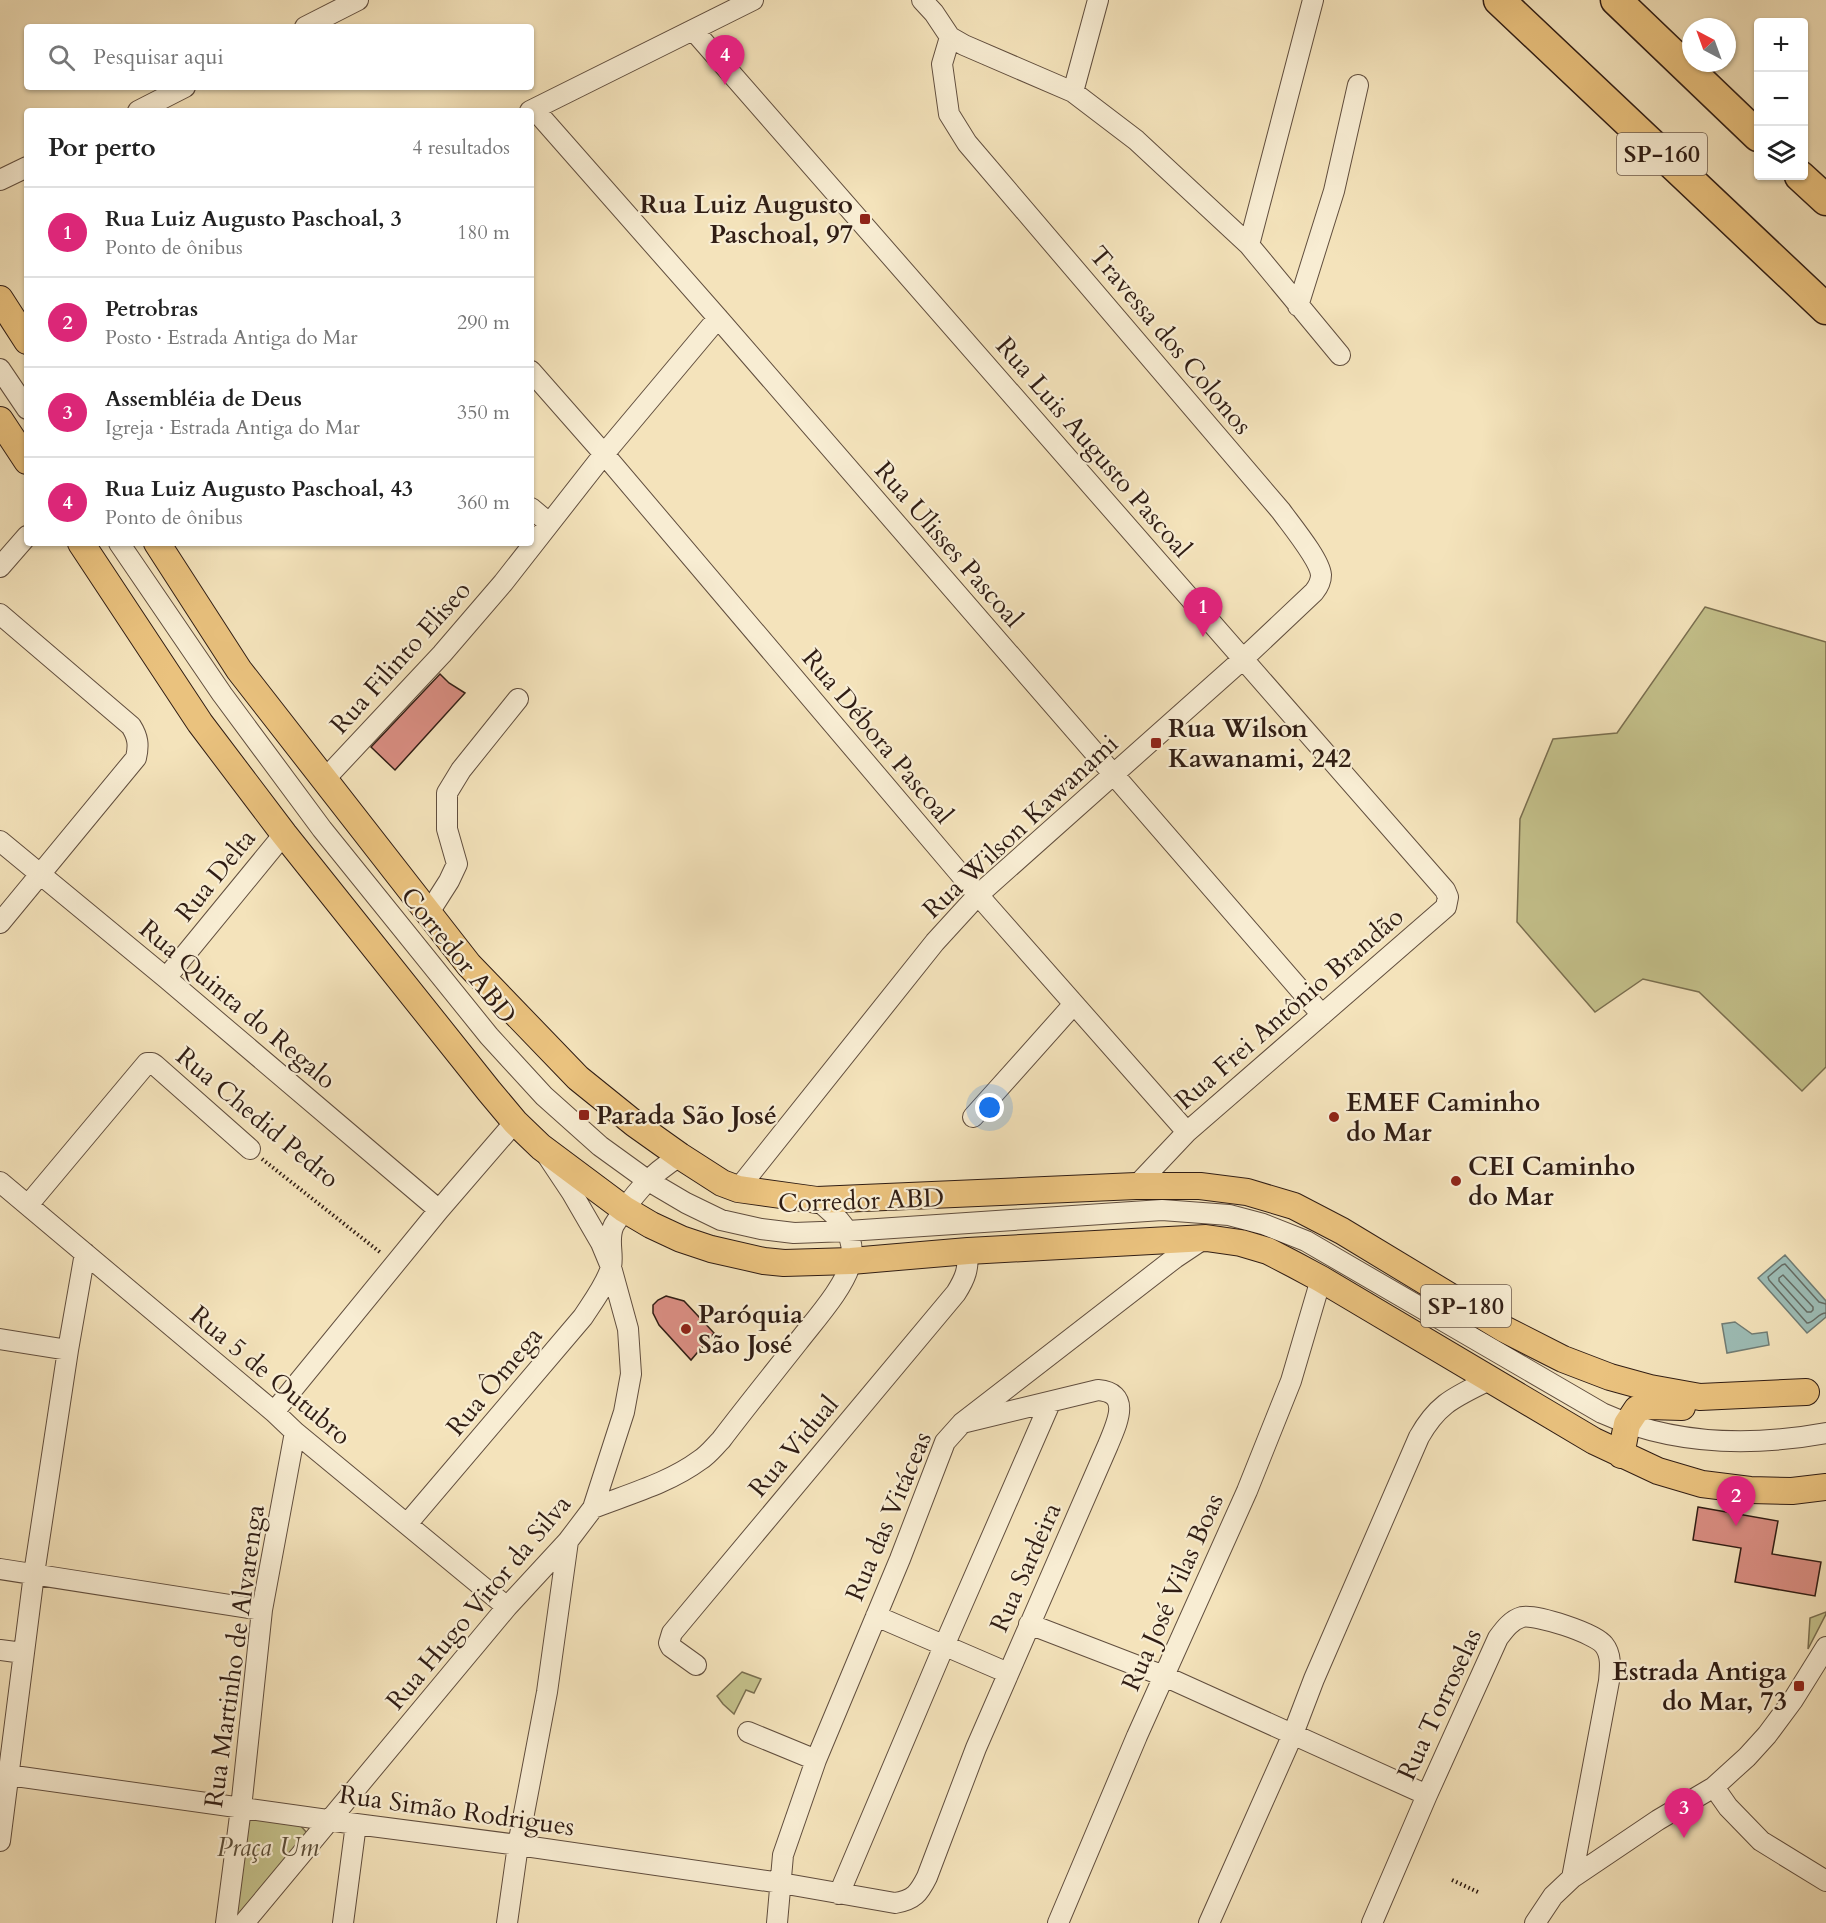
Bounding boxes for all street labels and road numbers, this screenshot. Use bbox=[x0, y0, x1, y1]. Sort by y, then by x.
road number: SP-160 bbox=[1617, 133, 1707, 175]
street label: Travessa dos Colonos bbox=[1081, 239, 1260, 442]
street label: Rua Luis Augusto Pascoal bbox=[988, 329, 1200, 566]
street label: Rua Ulisses Pascoal bbox=[867, 454, 1031, 635]
street label: Rua Filinto Eliseo bbox=[322, 573, 479, 742]
street label: Rua Débora Pascoal bbox=[794, 641, 961, 831]
street label: Rua Wilson Kawanami bbox=[915, 726, 1126, 926]
street label: Rua Delta bbox=[167, 822, 263, 929]
street label: Corredor ABD bbox=[393, 880, 525, 1031]
street label: Rua Frei Antônio Brandão bbox=[1168, 899, 1411, 1117]
street label: Rua Quinta do Regalo bbox=[132, 912, 343, 1097]
street label: Rua Chedid Pedro bbox=[169, 1039, 347, 1196]
street label: Corredor ABD bbox=[777, 1180, 945, 1221]
road number: SP-180 bbox=[1421, 1285, 1511, 1327]
street label: Rua 5 de Outubro bbox=[183, 1298, 359, 1453]
street label: Rua Ômega bbox=[438, 1319, 550, 1443]
street label: Rua Vidual bbox=[740, 1388, 847, 1505]
street label: Rua das Vitáceas bbox=[837, 1426, 940, 1606]
street label: Rua Hugo Vitor da Silva bbox=[378, 1487, 579, 1717]
street label: Rua José Vilas Boas bbox=[1113, 1488, 1232, 1696]
street label: Rua Sardeira bbox=[981, 1497, 1069, 1637]
street label: Rua Martinho de Alvarenga bbox=[196, 1502, 273, 1810]
street label: Rua Torroselas bbox=[1389, 1623, 1490, 1786]
street label: Rua Simão Rodrigues bbox=[337, 1777, 577, 1844]

